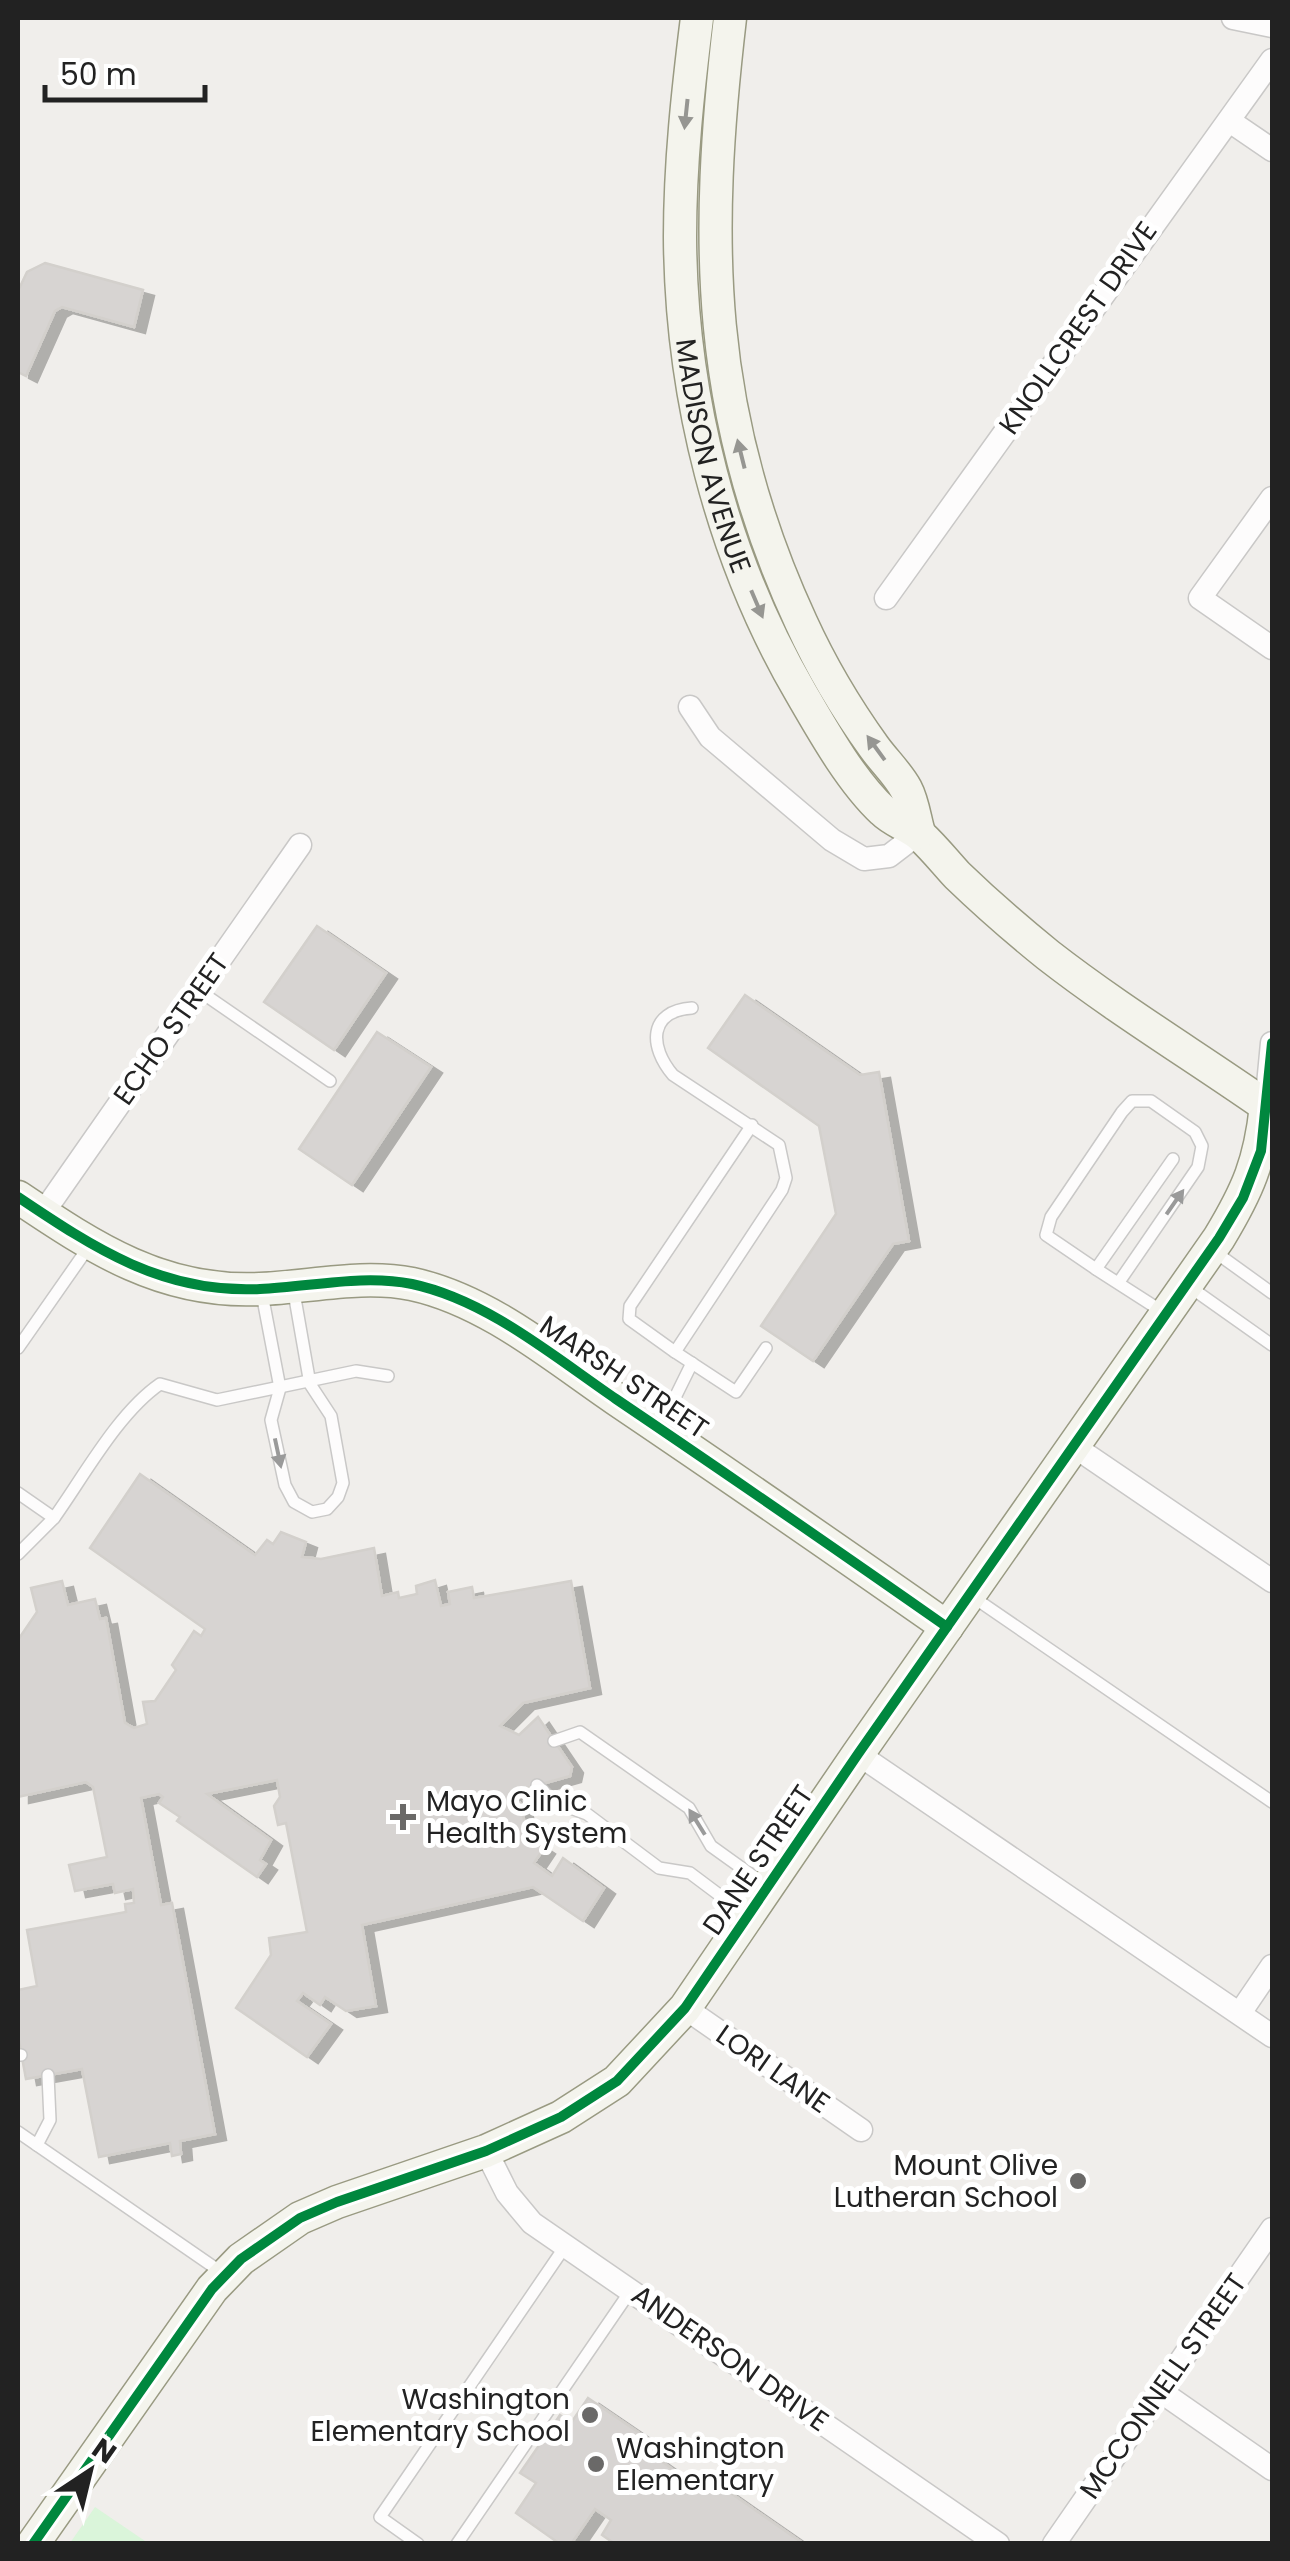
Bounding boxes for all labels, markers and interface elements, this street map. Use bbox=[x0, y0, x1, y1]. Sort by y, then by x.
scale bar bbox=[45, 40, 205, 102]
text: 50 m bbox=[60, 53, 137, 96]
one-way arrow bbox=[678, 99, 694, 131]
street label: KNOLLCREST DRIVE bbox=[990, 214, 1166, 442]
street label: MADISON AVENUE bbox=[667, 336, 761, 579]
one-way arrow bbox=[732, 438, 748, 469]
one-way arrow bbox=[749, 589, 765, 618]
one-way arrow bbox=[866, 735, 886, 761]
street label: ECHO STREET bbox=[104, 945, 238, 1113]
one-way arrow bbox=[1164, 1189, 1184, 1216]
street label: MARSH STREET bbox=[532, 1306, 716, 1448]
one-way arrow bbox=[271, 1438, 286, 1469]
street label: DANE STREET bbox=[694, 1778, 822, 1942]
place label: Mayo Clinic Health System bbox=[426, 1782, 627, 1853]
marker: Mayo Clinic Health System bbox=[390, 1804, 416, 1830]
one-way arrow bbox=[688, 1808, 706, 1836]
street label: LORI LANE bbox=[708, 2016, 838, 2122]
place label: Mount Olive Lutheran School bbox=[834, 2146, 1058, 2217]
marker: Mount Olive Lutheran School bbox=[1067, 2170, 1089, 2192]
street label: MCCONNELL STREET bbox=[1070, 2265, 1256, 2507]
street label: ANDERSON DRIVE bbox=[624, 2275, 836, 2441]
place label: Washington Elementary School bbox=[310, 2380, 570, 2451]
marker: Washington Elementary School bbox=[579, 2404, 601, 2426]
north arrow bbox=[40, 2421, 140, 2521]
text: N bbox=[84, 2429, 124, 2473]
place label: Washington Elementary bbox=[616, 2429, 785, 2500]
marker: Washington Elementary bbox=[585, 2453, 607, 2475]

